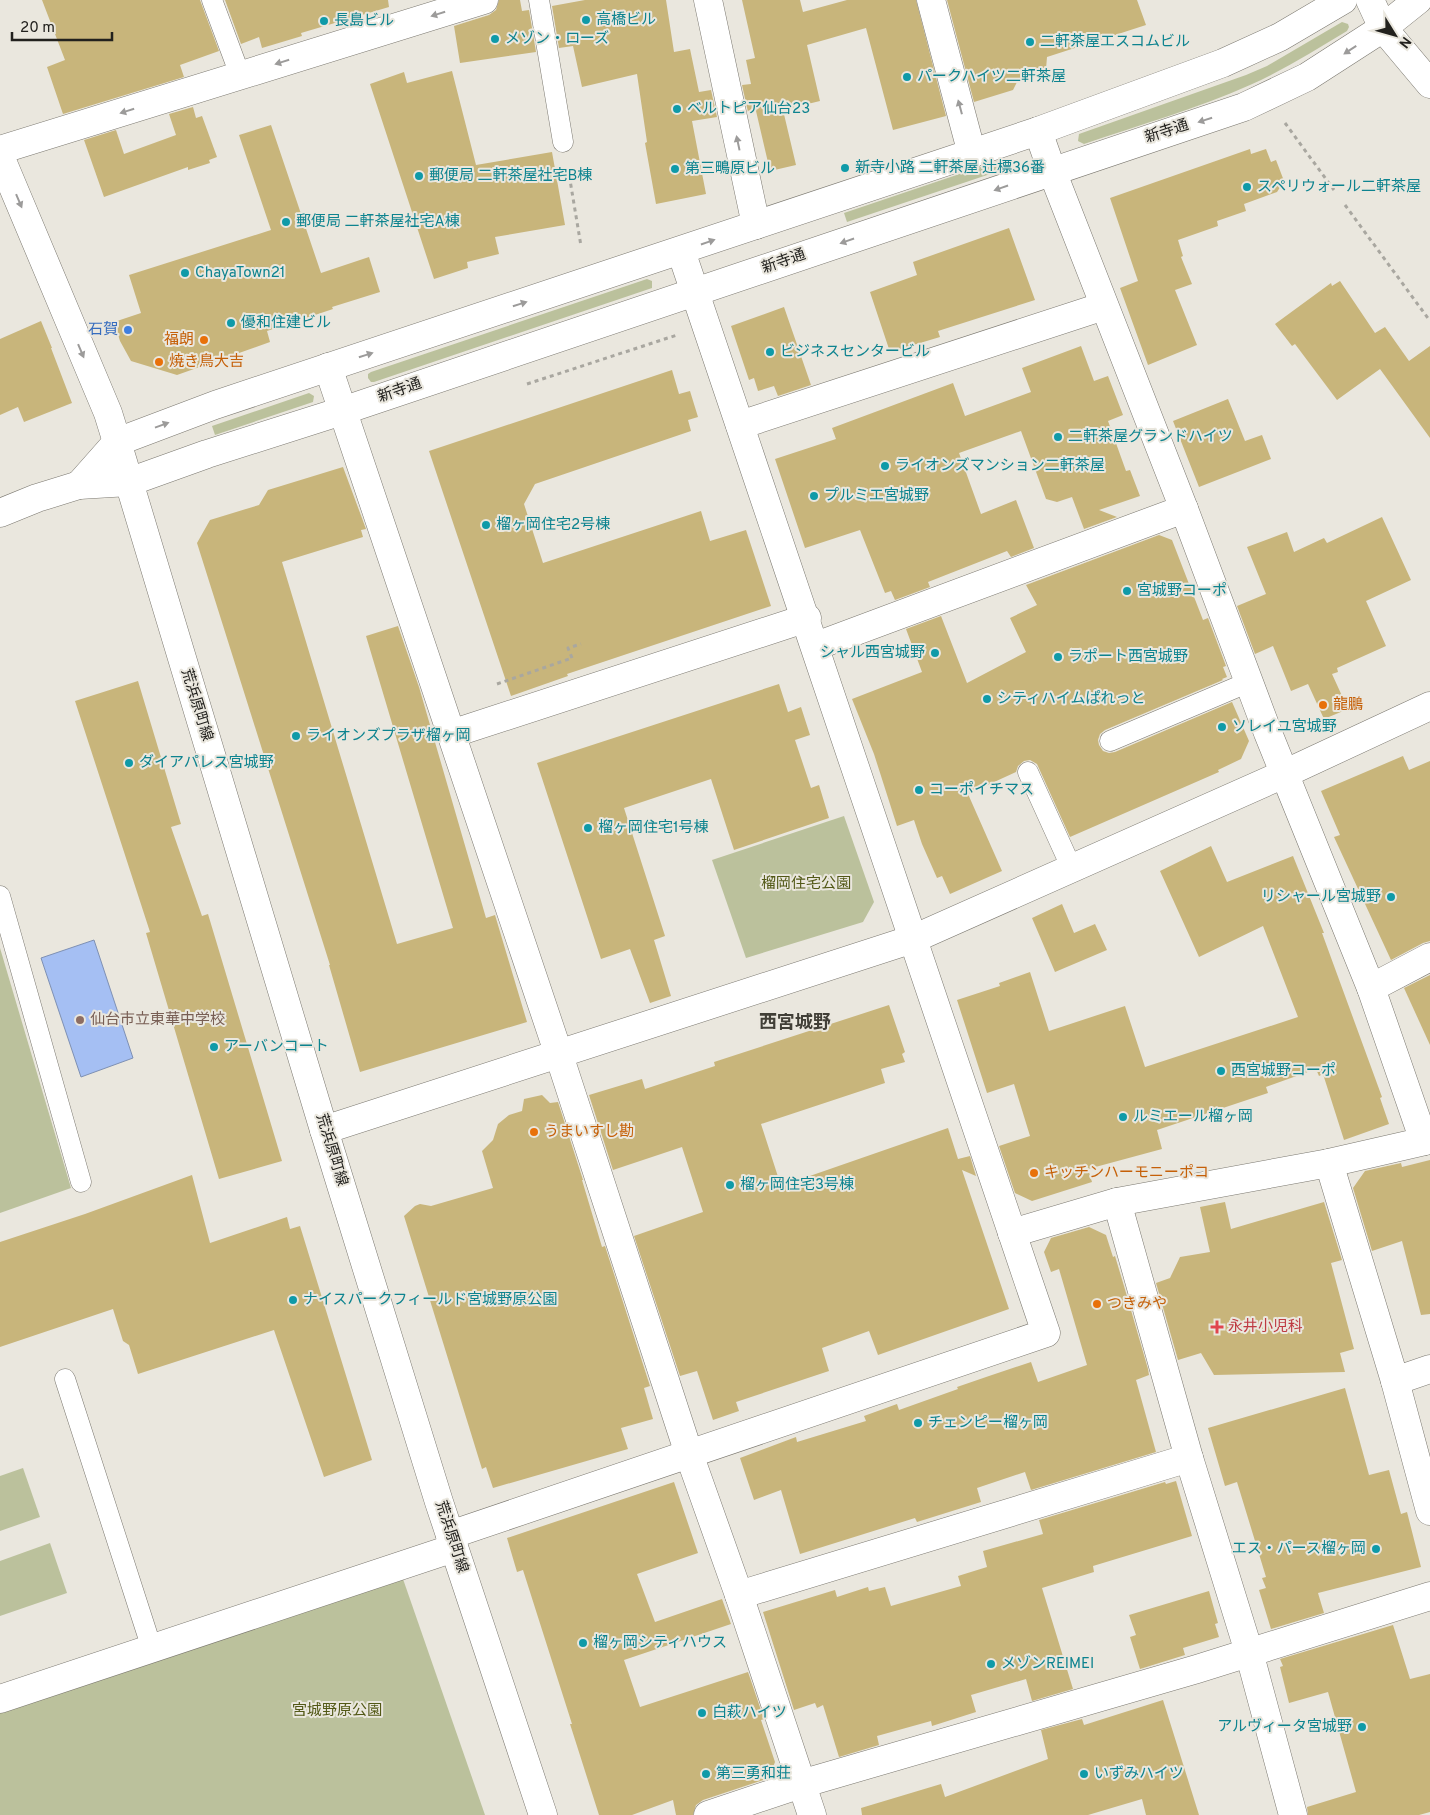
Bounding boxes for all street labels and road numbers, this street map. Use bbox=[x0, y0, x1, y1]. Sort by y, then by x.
street label: 新寺通 bbox=[1143, 116, 1191, 148]
street label: 新寺通 bbox=[760, 246, 808, 278]
street label: 新寺通 bbox=[376, 375, 424, 407]
street label: 荒浜原町線 bbox=[176, 666, 216, 744]
street label: 荒浜原町線 bbox=[311, 1111, 351, 1189]
street label: 荒浜原町線 bbox=[430, 1498, 472, 1576]

